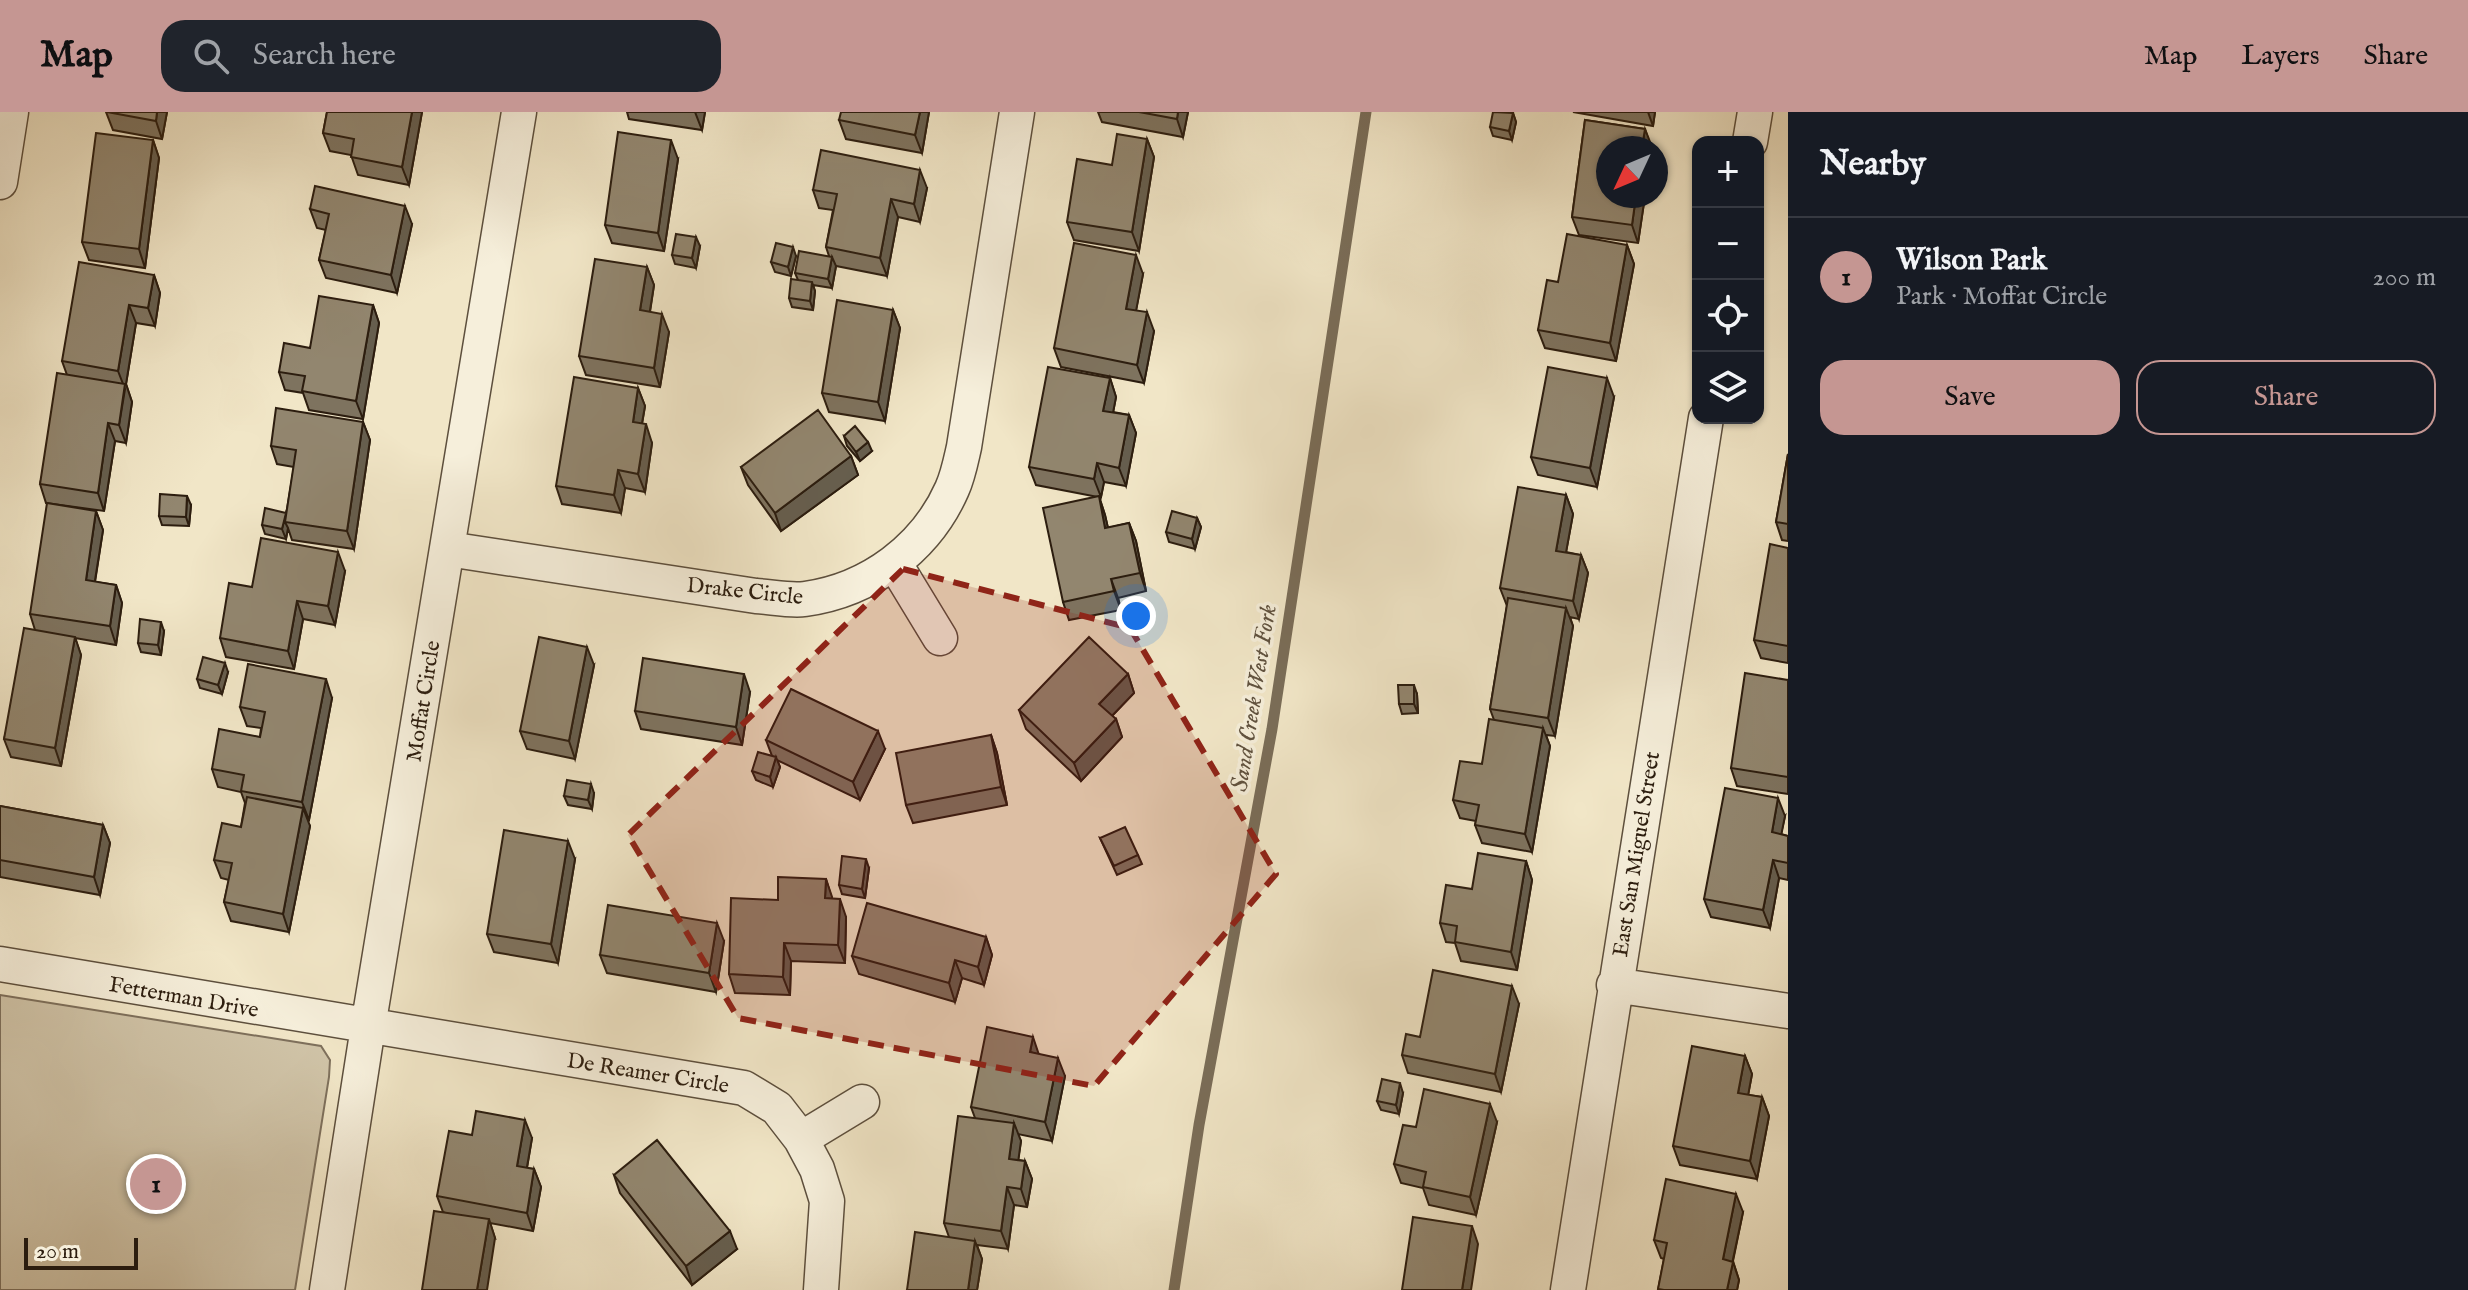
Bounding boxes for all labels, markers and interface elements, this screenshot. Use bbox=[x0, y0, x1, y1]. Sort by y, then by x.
search box bbox=[161, 20, 721, 92]
text: Map bbox=[40, 32, 113, 80]
icon: search bbox=[189, 34, 233, 78]
text: Search here bbox=[253, 37, 396, 75]
text: Map bbox=[2144, 39, 2197, 74]
text: Layers bbox=[2241, 39, 2320, 74]
text: Share bbox=[2364, 39, 2428, 74]
north arrow bbox=[1596, 136, 1668, 208]
map controls bbox=[1692, 136, 1764, 424]
button: + bbox=[1692, 136, 1764, 208]
text: Nearby bbox=[1820, 143, 1926, 186]
button: − bbox=[1692, 208, 1764, 280]
text: Wilson Park bbox=[1896, 242, 2047, 280]
text: 1 bbox=[1841, 261, 1851, 294]
text: 200 m bbox=[2372, 261, 2436, 294]
button: locate bbox=[1692, 280, 1764, 352]
text: Park · Moffat Circle bbox=[1896, 280, 2107, 313]
button: layers bbox=[1692, 352, 1764, 424]
button: Save bbox=[1820, 360, 2120, 435]
button: Share bbox=[2136, 360, 2436, 435]
street label: Drake Circle bbox=[685, 572, 804, 612]
your location bbox=[1116, 596, 1156, 636]
water label: Sand Creek West Fork bbox=[1224, 602, 1285, 794]
street label: Moffat Circle bbox=[401, 639, 447, 764]
street label: East San Miguel Street bbox=[1607, 749, 1667, 959]
street label: Fetterman Drive bbox=[107, 971, 261, 1025]
street label: De Reamer Circle bbox=[565, 1047, 731, 1101]
pin: 1 bbox=[130, 1154, 182, 1214]
scale bar bbox=[24, 1234, 138, 1270]
text: 20 m bbox=[36, 1238, 79, 1266]

